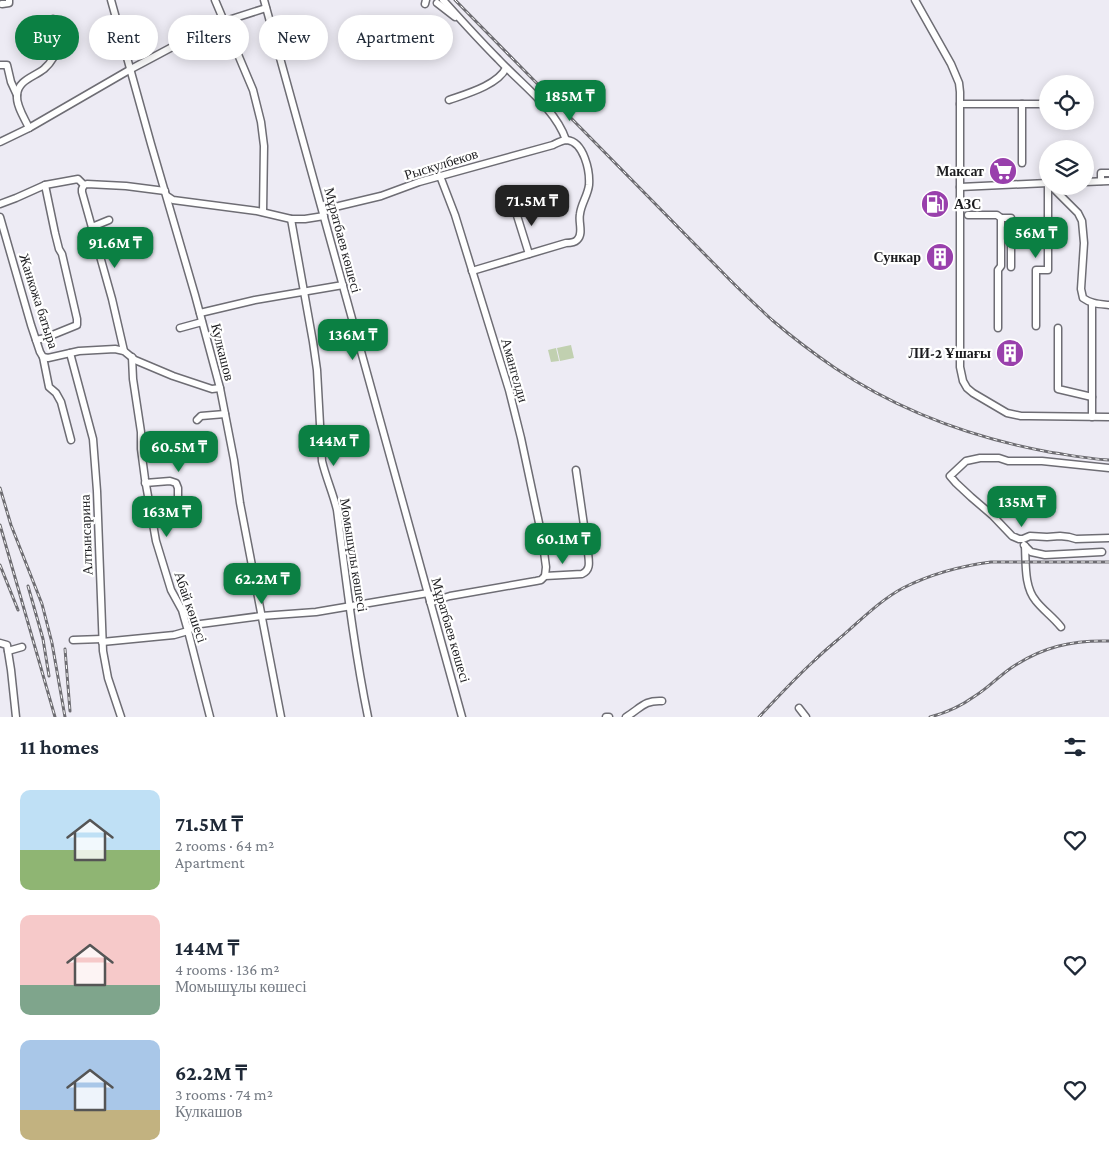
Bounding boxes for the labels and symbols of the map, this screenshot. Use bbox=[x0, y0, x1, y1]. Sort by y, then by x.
pin: 185M ₸ bbox=[529, 80, 611, 122]
street label: Рыскулбеков bbox=[402, 145, 480, 183]
supermarket icon: Максат bbox=[988, 156, 1018, 186]
place label: Максат bbox=[936, 163, 984, 179]
pin: 71.5M ₸ bbox=[486, 184, 578, 227]
street label: Мұратбаев көшесі bbox=[321, 186, 365, 295]
fuel station icon: АЗС bbox=[920, 189, 950, 219]
place label: АЗС bbox=[954, 196, 981, 212]
pin: 56M ₸ bbox=[1001, 216, 1071, 259]
pin: 91.6M ₸ bbox=[69, 226, 161, 269]
building icon: Сункар bbox=[925, 242, 955, 272]
place label: Сункар bbox=[874, 249, 921, 265]
street label: Жанкожа батыра bbox=[16, 252, 62, 351]
pin: 136M ₸ bbox=[312, 318, 394, 361]
street label: Кулкашов bbox=[208, 322, 238, 383]
street label: Амангелди bbox=[498, 336, 532, 404]
building icon: ЛИ-2 Ұшағы bbox=[995, 338, 1025, 368]
place label: ЛИ-2 Ұшағы bbox=[908, 345, 991, 361]
pin: 144M ₸ bbox=[293, 424, 375, 467]
pin: 60.5M ₸ bbox=[133, 430, 225, 473]
pin: 135M ₸ bbox=[981, 486, 1063, 528]
street label: Алтынсарина bbox=[77, 494, 95, 576]
pin: 163M ₸ bbox=[126, 496, 208, 538]
street label: Момышұлы көшесі bbox=[337, 497, 371, 613]
pin: 60.1M ₸ bbox=[517, 522, 609, 565]
pin: 62.2M ₸ bbox=[216, 562, 308, 605]
street label: Абай көшесі bbox=[171, 569, 211, 645]
street label: Мұратбаев көшесі bbox=[428, 576, 474, 684]

